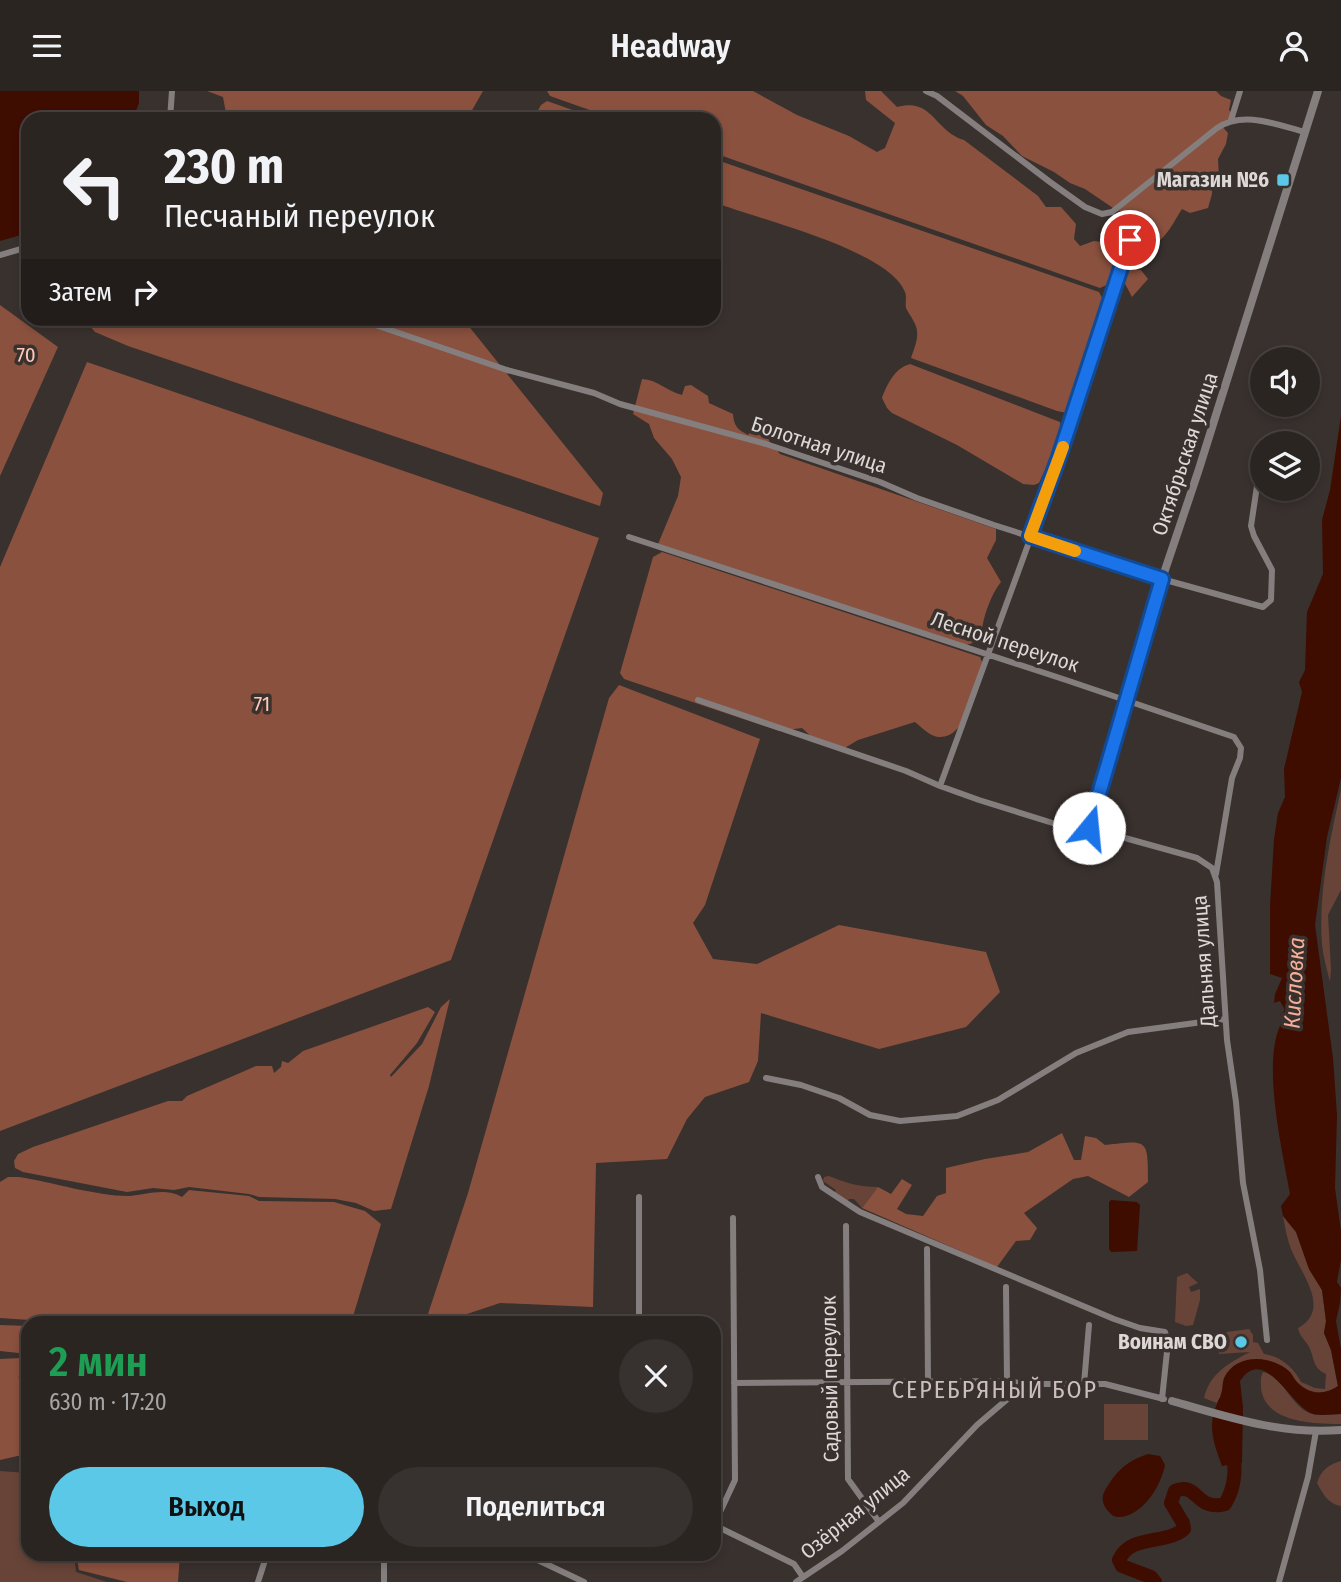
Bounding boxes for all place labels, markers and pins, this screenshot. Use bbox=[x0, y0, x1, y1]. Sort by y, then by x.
place label: Магазин №6 bbox=[1157, 167, 1269, 193]
marker: Магазин №6 bbox=[1275, 172, 1291, 188]
pin bbox=[1100, 210, 1160, 270]
place label: Воинам СВО bbox=[1118, 1329, 1227, 1355]
marker: Воинам СВО bbox=[1233, 1334, 1249, 1350]

